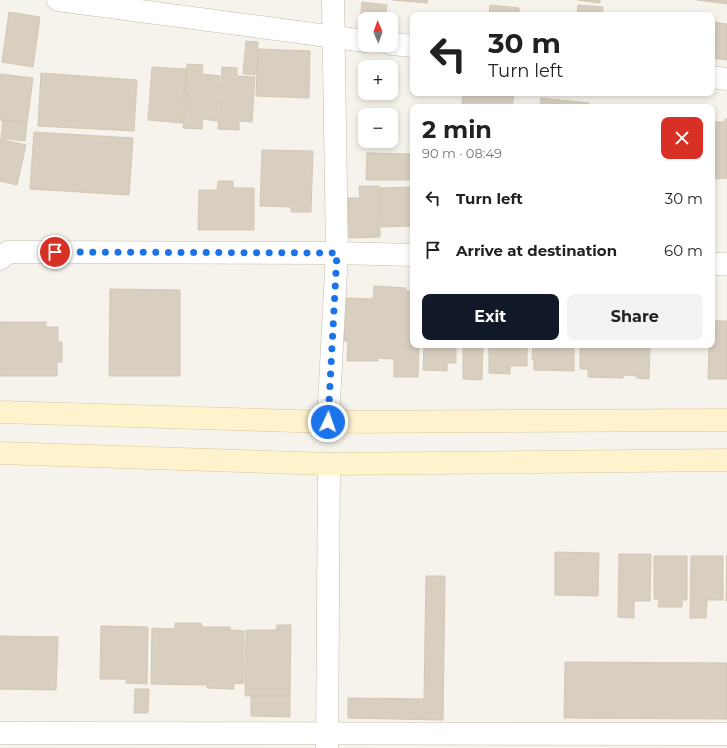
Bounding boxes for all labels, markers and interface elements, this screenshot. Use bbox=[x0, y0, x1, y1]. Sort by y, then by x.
north arrow bbox=[358, 12, 398, 52]
map controls bbox=[358, 12, 398, 148]
text: 30 m bbox=[488, 26, 561, 60]
icon: left bbox=[422, 28, 474, 80]
button: + bbox=[358, 60, 398, 100]
text: Turn left bbox=[488, 60, 563, 82]
button: − bbox=[358, 108, 398, 148]
text: 2 min bbox=[422, 115, 492, 144]
button: close bbox=[661, 117, 703, 159]
text: 90 m · 08:49 bbox=[422, 145, 502, 161]
icon: left bbox=[422, 187, 444, 209]
text: Turn left bbox=[456, 189, 523, 208]
text: 30 m bbox=[665, 189, 703, 208]
pin bbox=[38, 235, 72, 269]
icon: arrive bbox=[422, 239, 444, 261]
icon: arrive bbox=[44, 241, 66, 263]
text: Arrive at destination bbox=[456, 241, 617, 260]
text: 60 m bbox=[664, 241, 703, 260]
button: Exit bbox=[422, 294, 559, 340]
button: Share bbox=[567, 294, 703, 340]
position arrow bbox=[307, 401, 349, 443]

